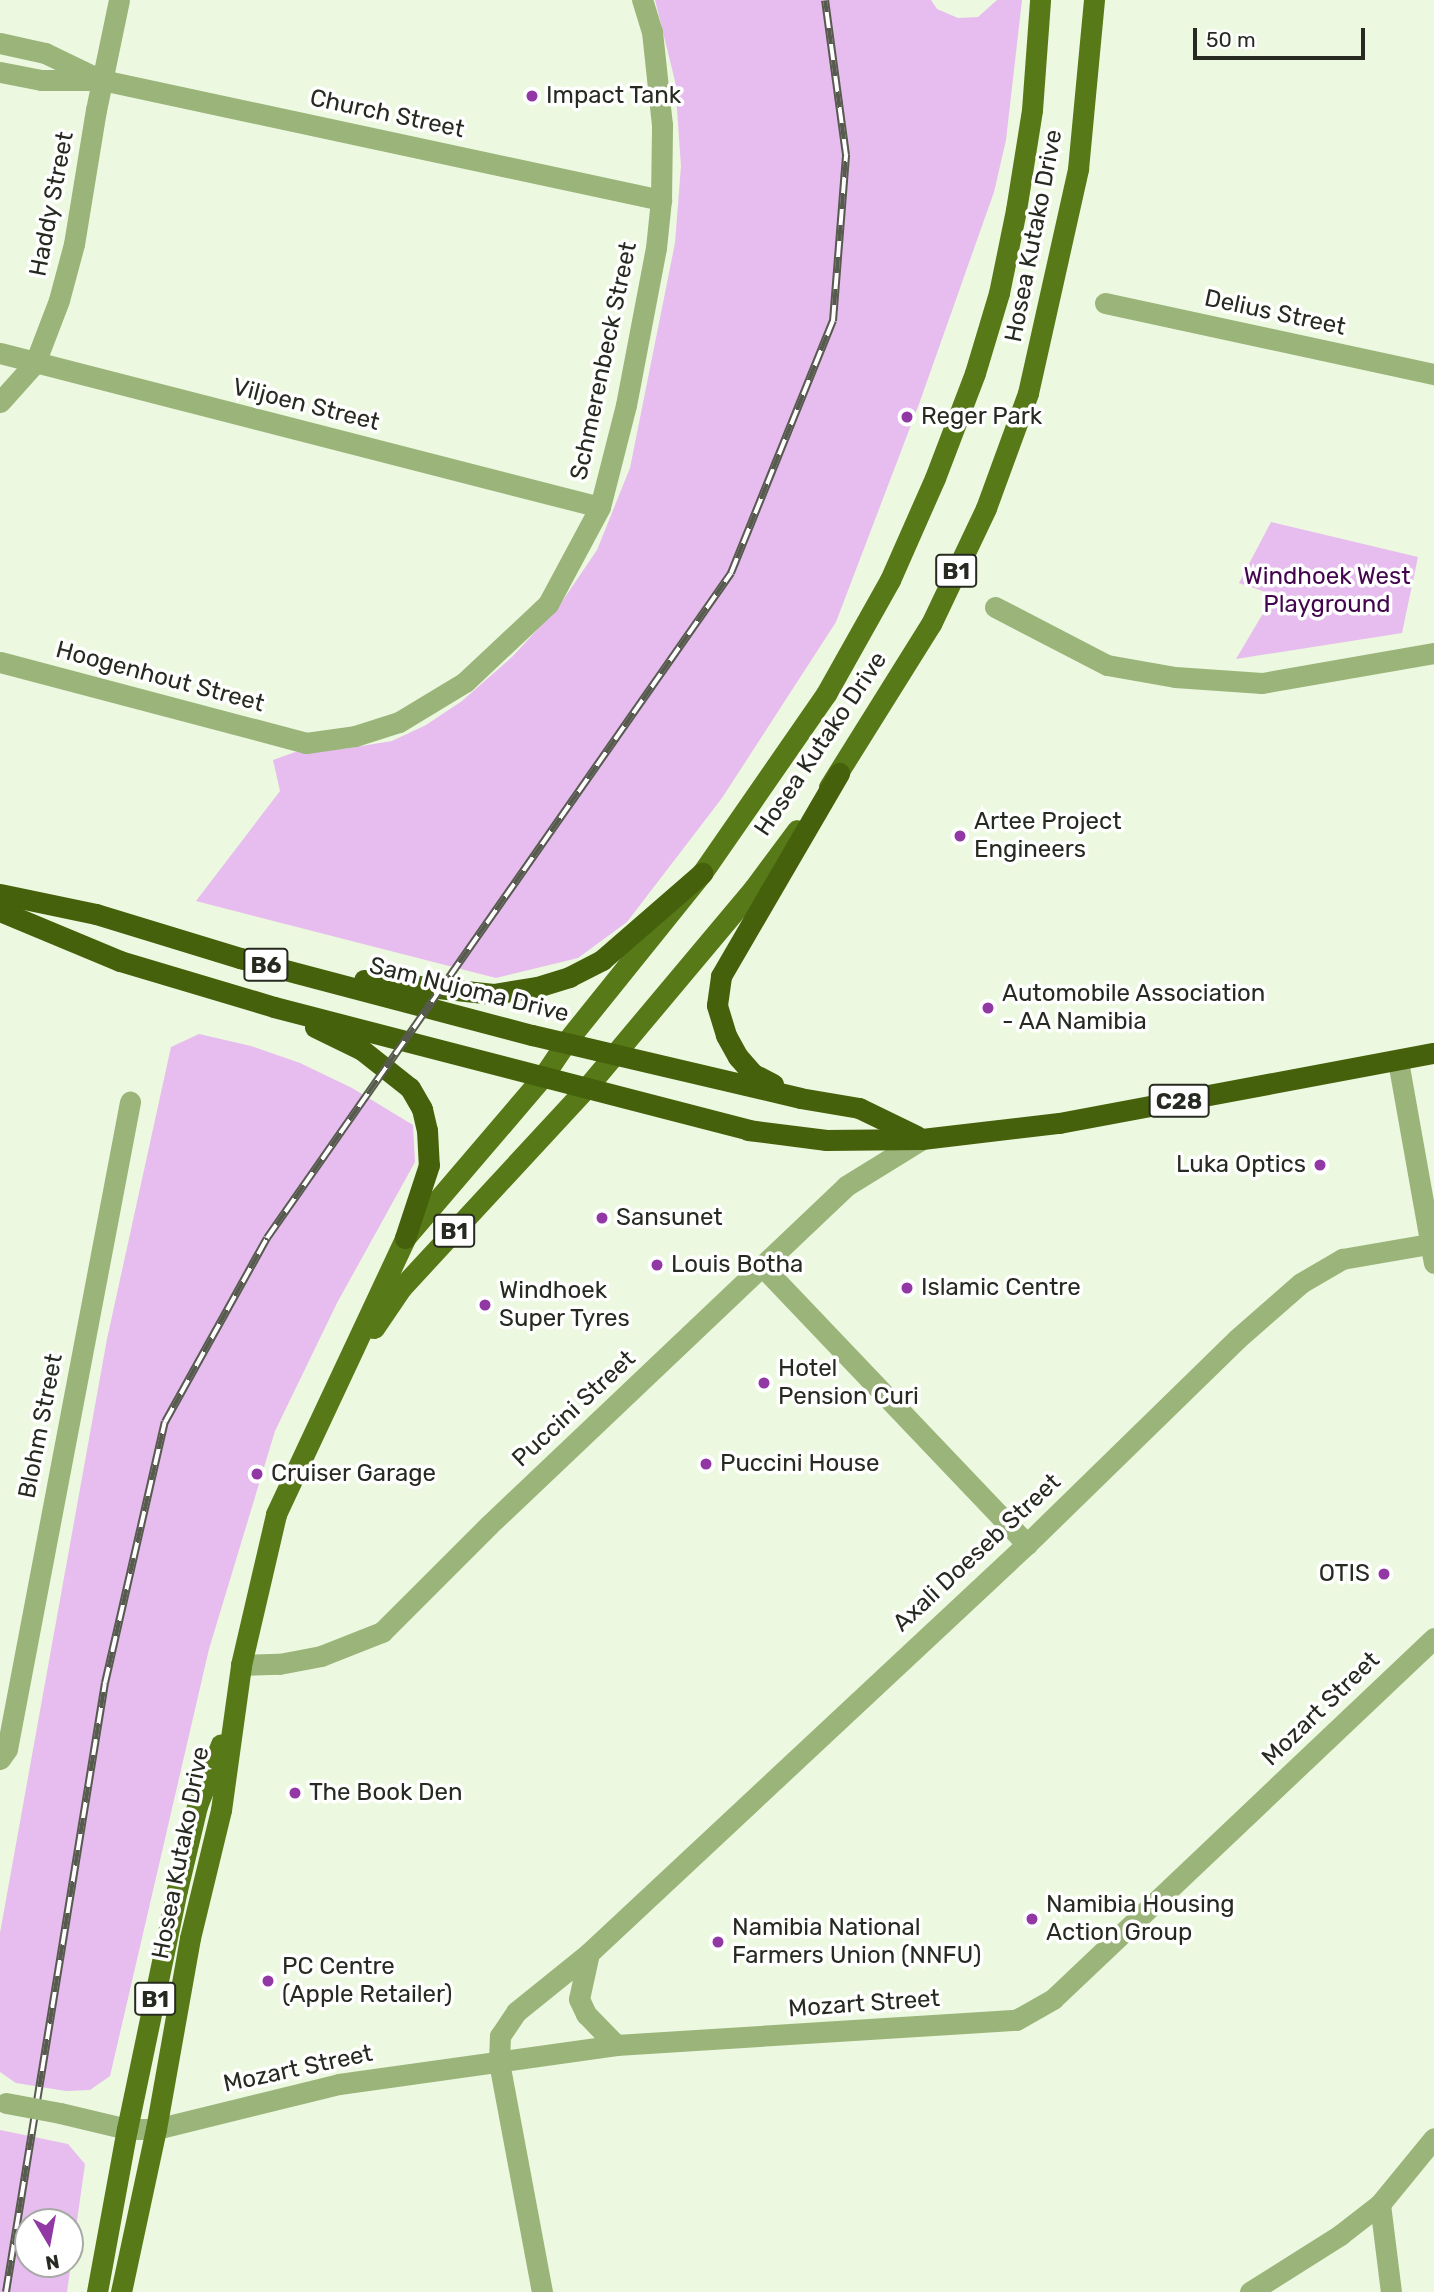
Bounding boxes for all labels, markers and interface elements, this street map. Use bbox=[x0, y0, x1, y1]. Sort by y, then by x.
scale bar bbox=[1196, 14, 1368, 58]
text: 50 m bbox=[1206, 27, 1256, 52]
place label: Impact Tank bbox=[546, 82, 682, 110]
street label: Church Street bbox=[307, 84, 467, 144]
marker: Impact Tank bbox=[524, 88, 540, 104]
street label: Hosea Kutako Drive bbox=[999, 127, 1069, 345]
street label: Haddy Street bbox=[24, 129, 80, 279]
street label: Schmerenbeck Street bbox=[565, 239, 643, 483]
street label: Delius Street bbox=[1202, 284, 1348, 342]
street label: Viljoen Street bbox=[230, 373, 382, 437]
place label: Reger Park bbox=[921, 403, 1043, 431]
marker: Reger Park bbox=[899, 409, 915, 425]
road number: B1 bbox=[935, 552, 977, 590]
park label: Windhoek West Playground bbox=[1243, 563, 1411, 619]
street label: Hoogenhout Street bbox=[53, 635, 267, 719]
street label: Hosea Kutako Drive bbox=[749, 646, 893, 842]
place label: Artee Project Engineers bbox=[974, 808, 1122, 864]
marker: Artee Project Engineers bbox=[952, 828, 968, 844]
road number: B6 bbox=[243, 946, 289, 984]
street label: Sam Nujoma Drive bbox=[366, 951, 572, 1029]
place label: Automobile Association - AA Namibia bbox=[1002, 980, 1266, 1036]
marker: Automobile Association - AA Namibia bbox=[980, 1000, 996, 1016]
road number: C28 bbox=[1148, 1082, 1210, 1120]
place label: Luka Optics bbox=[1176, 1151, 1306, 1179]
marker: Luka Optics bbox=[1312, 1157, 1328, 1173]
place label: Sansunet bbox=[616, 1204, 723, 1232]
marker: Sansunet bbox=[594, 1210, 610, 1226]
road number: B1 bbox=[433, 1212, 475, 1250]
place label: Louis Botha bbox=[671, 1251, 803, 1279]
marker: Louis Botha bbox=[649, 1257, 665, 1273]
place label: Islamic Centre bbox=[921, 1274, 1081, 1302]
place label: Windhoek Super Tyres bbox=[499, 1277, 631, 1333]
marker: Islamic Centre bbox=[899, 1280, 915, 1296]
marker: Windhoek Super Tyres bbox=[477, 1297, 493, 1313]
street label: Puccini Street bbox=[506, 1345, 642, 1473]
street label: Blohm Street bbox=[13, 1351, 69, 1501]
place label: Hotel Pension Curi bbox=[778, 1355, 919, 1411]
marker: Hotel Pension Curi bbox=[756, 1375, 772, 1391]
place label: Puccini House bbox=[720, 1450, 879, 1478]
marker: Puccini House bbox=[698, 1456, 714, 1472]
place label: Cruiser Garage bbox=[271, 1460, 437, 1488]
marker: Cruiser Garage bbox=[249, 1466, 265, 1482]
street label: Axali Doeseb Street bbox=[887, 1468, 1067, 1638]
place label: OTIS bbox=[1319, 1560, 1370, 1588]
marker: OTIS bbox=[1376, 1566, 1392, 1582]
street label: Mozart Street bbox=[1256, 1646, 1386, 1772]
street label: Hosea Kutako Drive bbox=[146, 1744, 216, 1962]
place label: The Book Den bbox=[309, 1779, 463, 1807]
marker: The Book Den bbox=[287, 1785, 303, 1801]
place label: Namibia Housing Action Group bbox=[1046, 1891, 1235, 1947]
marker: Namibia Housing Action Group bbox=[1024, 1911, 1040, 1927]
place label: Namibia National Farmers Union (NNFU) bbox=[732, 1914, 981, 1970]
marker: Namibia National Farmers Union (NNFU) bbox=[710, 1934, 726, 1950]
place label: PC Centre (Apple Retailer) bbox=[282, 1953, 452, 2009]
marker: PC Centre (Apple Retailer) bbox=[260, 1973, 276, 1989]
road number: B1 bbox=[134, 1980, 176, 2018]
street label: Mozart Street bbox=[787, 1984, 941, 2024]
street label: Mozart Street bbox=[221, 2039, 375, 2099]
north arrow bbox=[14, 2208, 84, 2278]
text: N bbox=[44, 2250, 61, 2275]

